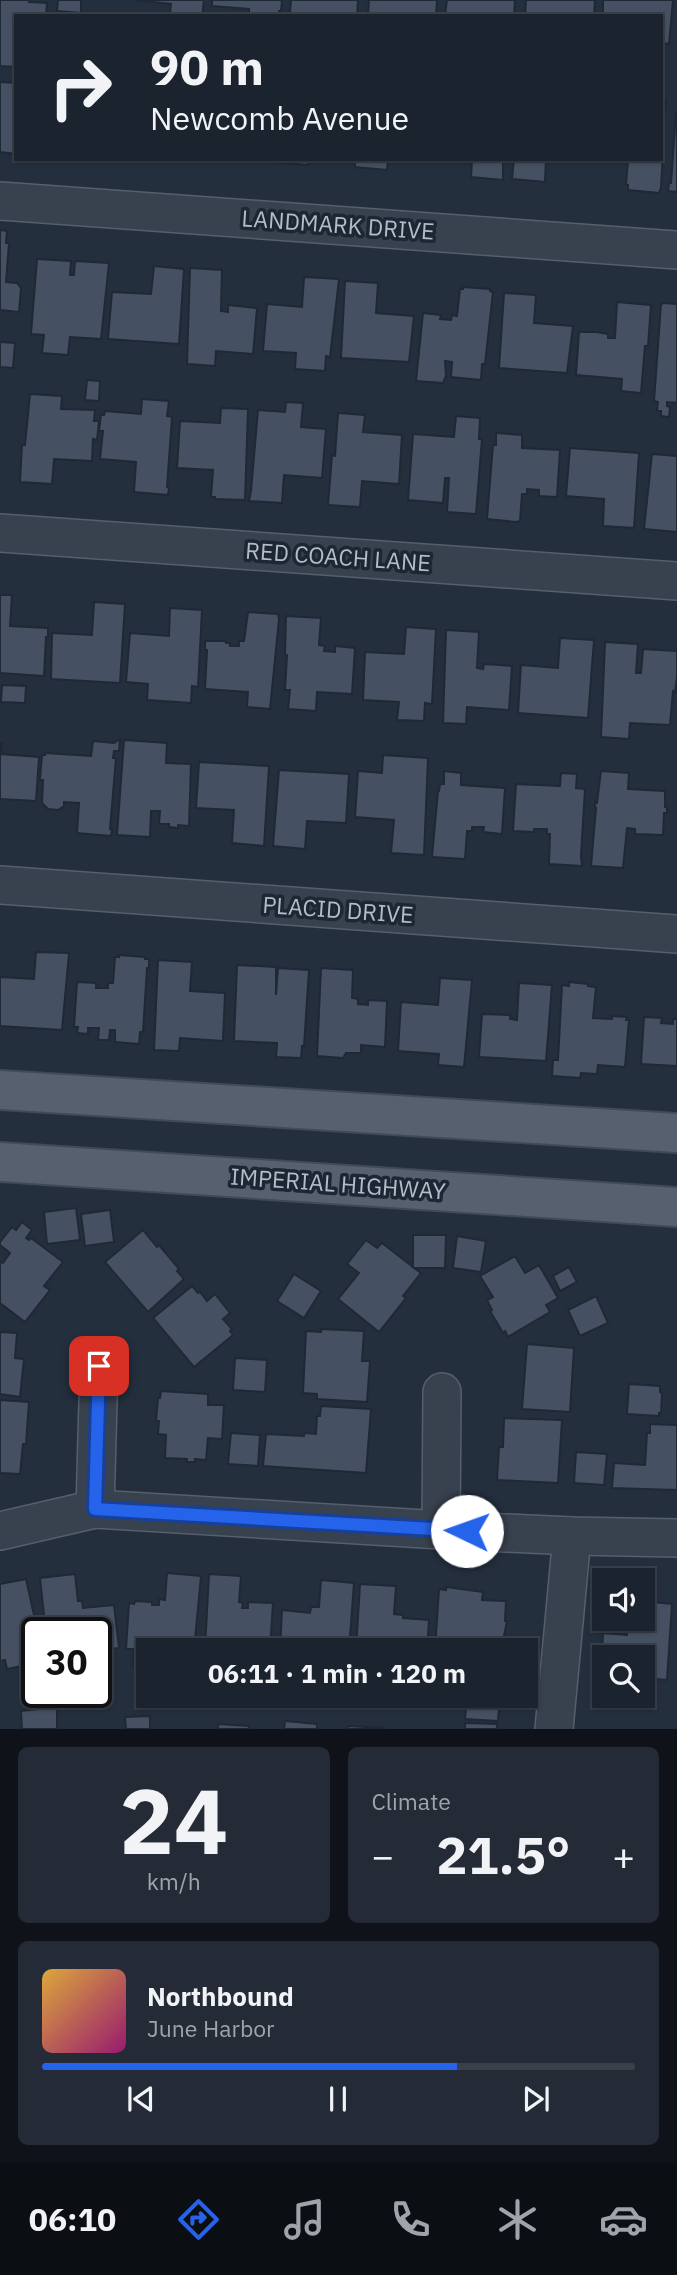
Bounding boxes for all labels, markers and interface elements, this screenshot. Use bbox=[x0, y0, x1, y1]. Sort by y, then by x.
text: 90 m bbox=[150, 35, 264, 98]
icon: right bbox=[35, 42, 126, 133]
text: Newcomb Avenue bbox=[150, 97, 409, 139]
street label: LANDMARK DRIVE bbox=[241, 202, 436, 246]
street label: RED COACH LANE bbox=[244, 535, 432, 577]
street label: PLACID DRIVE bbox=[261, 889, 415, 929]
street label: IMPERIAL HIGHWAY bbox=[229, 1161, 447, 1206]
pin bbox=[69, 1336, 129, 1396]
icon: arrive bbox=[80, 1347, 118, 1385]
position arrow bbox=[430, 1494, 504, 1568]
map controls bbox=[592, 1568, 655, 1708]
button: sound bbox=[592, 1568, 655, 1631]
speed limit sign: 30 bbox=[21, 1617, 112, 1708]
button: search bbox=[592, 1645, 655, 1708]
text: 06:11 · 1 min · 120 m bbox=[208, 1656, 466, 1690]
text: 24 bbox=[119, 1761, 228, 1879]
text: Climate bbox=[372, 1786, 451, 1816]
text: 21.5° bbox=[436, 1821, 570, 1888]
text: − bbox=[372, 1831, 394, 1880]
text: + bbox=[612, 1831, 635, 1880]
text: km/h bbox=[147, 1866, 201, 1896]
text: Northbound bbox=[147, 1979, 294, 2013]
text: June Harbor bbox=[147, 2013, 275, 2043]
icon: previous bbox=[122, 2080, 160, 2118]
icon: pause bbox=[319, 2080, 357, 2118]
icon: next bbox=[517, 2080, 555, 2118]
icon: directions bbox=[174, 2195, 223, 2244]
icon: music bbox=[280, 2195, 329, 2244]
icon: phone bbox=[386, 2195, 435, 2244]
icon: climate bbox=[493, 2195, 542, 2244]
icon: car bbox=[599, 2195, 648, 2244]
text: 06:10 bbox=[29, 2198, 116, 2240]

